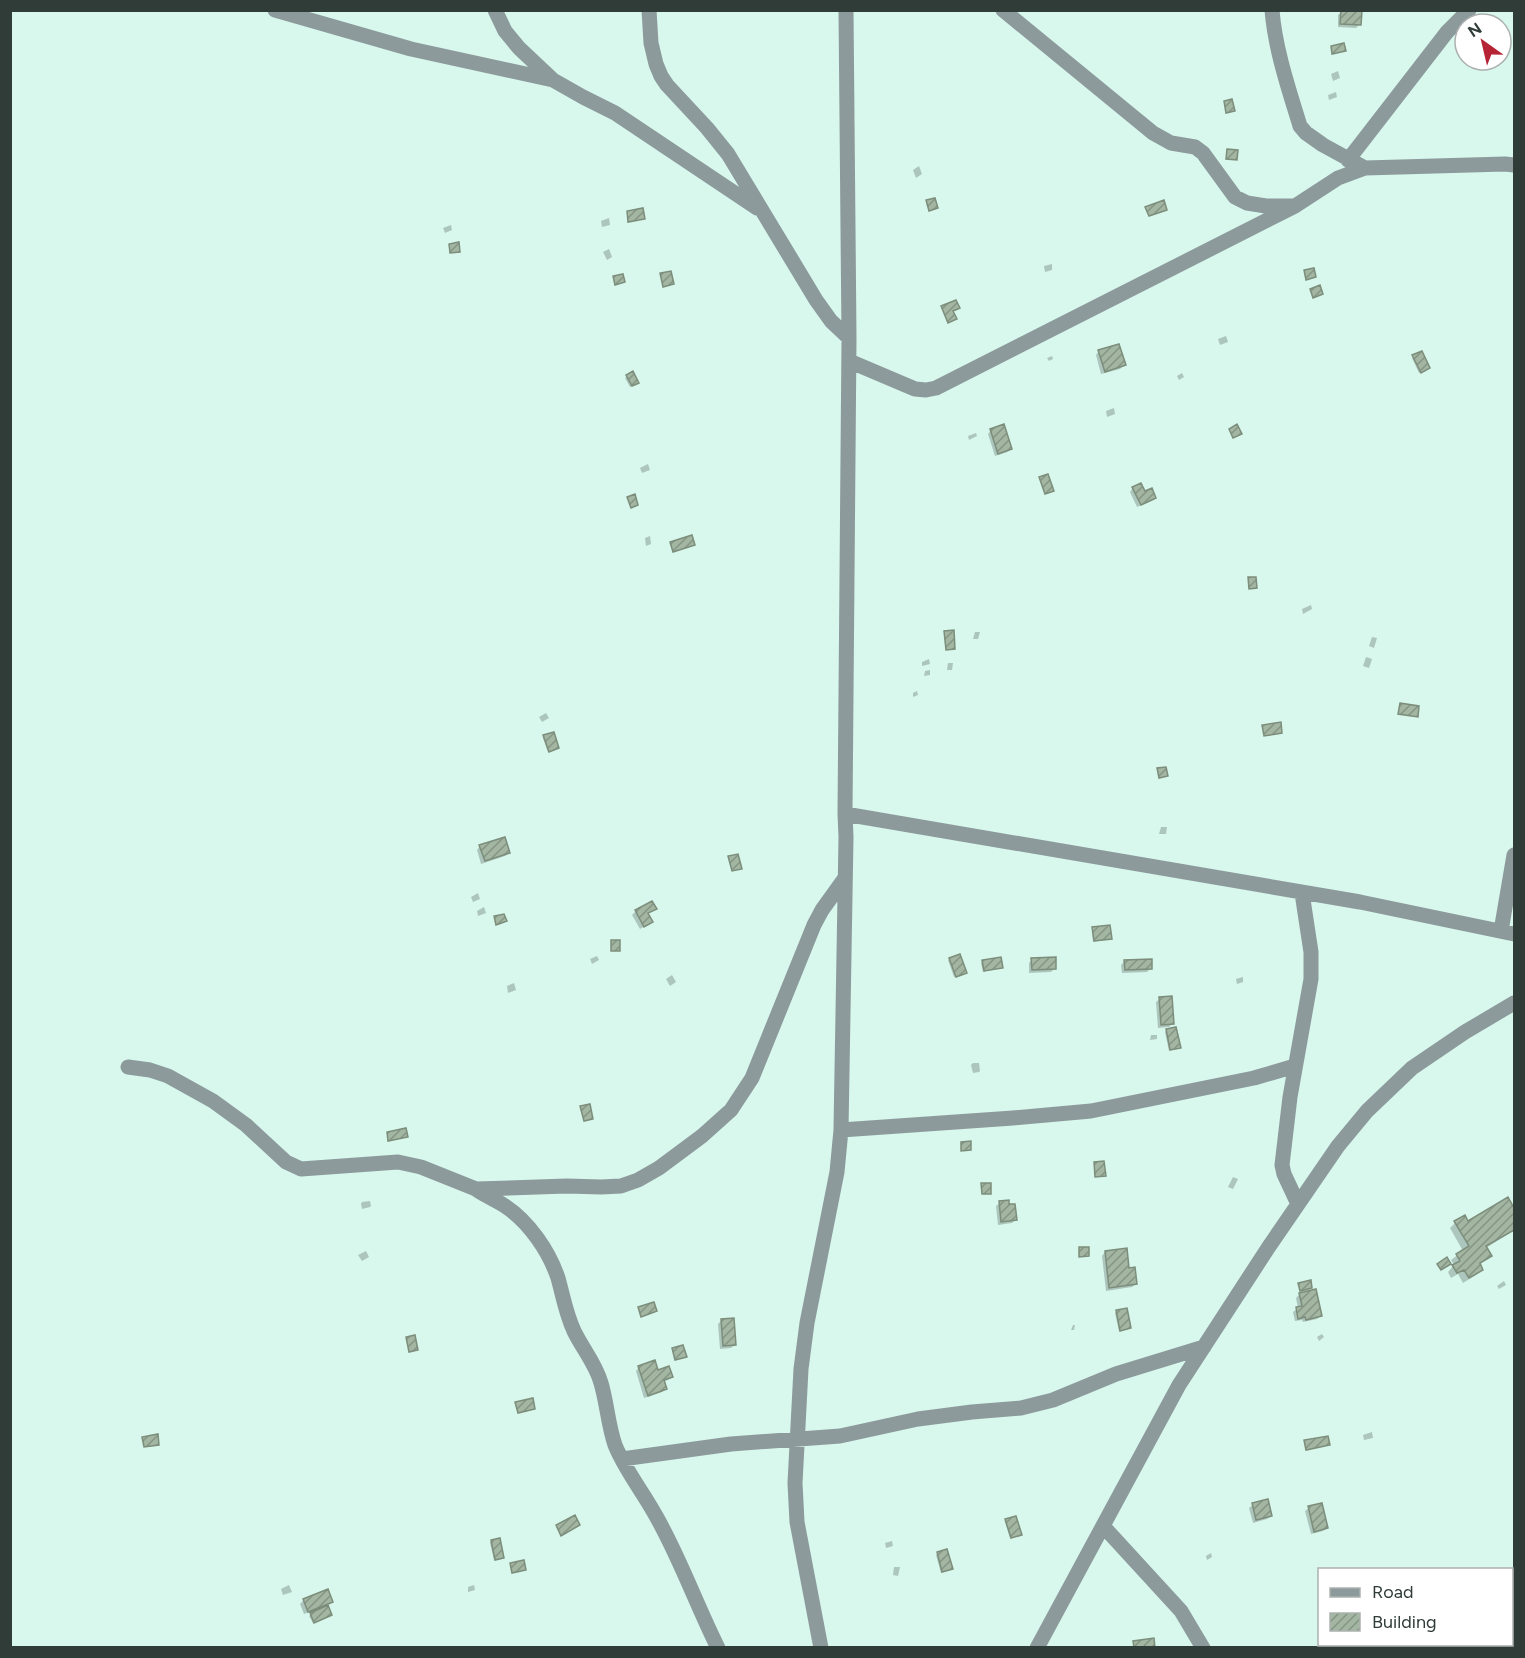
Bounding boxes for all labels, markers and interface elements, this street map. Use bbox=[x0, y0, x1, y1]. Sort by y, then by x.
north arrow bbox=[1453, 12, 1513, 72]
text: N bbox=[1464, 19, 1485, 41]
legend bbox=[1318, 1568, 1513, 1646]
text: Road bbox=[1372, 1581, 1413, 1603]
text: Building bbox=[1372, 1611, 1437, 1633]

